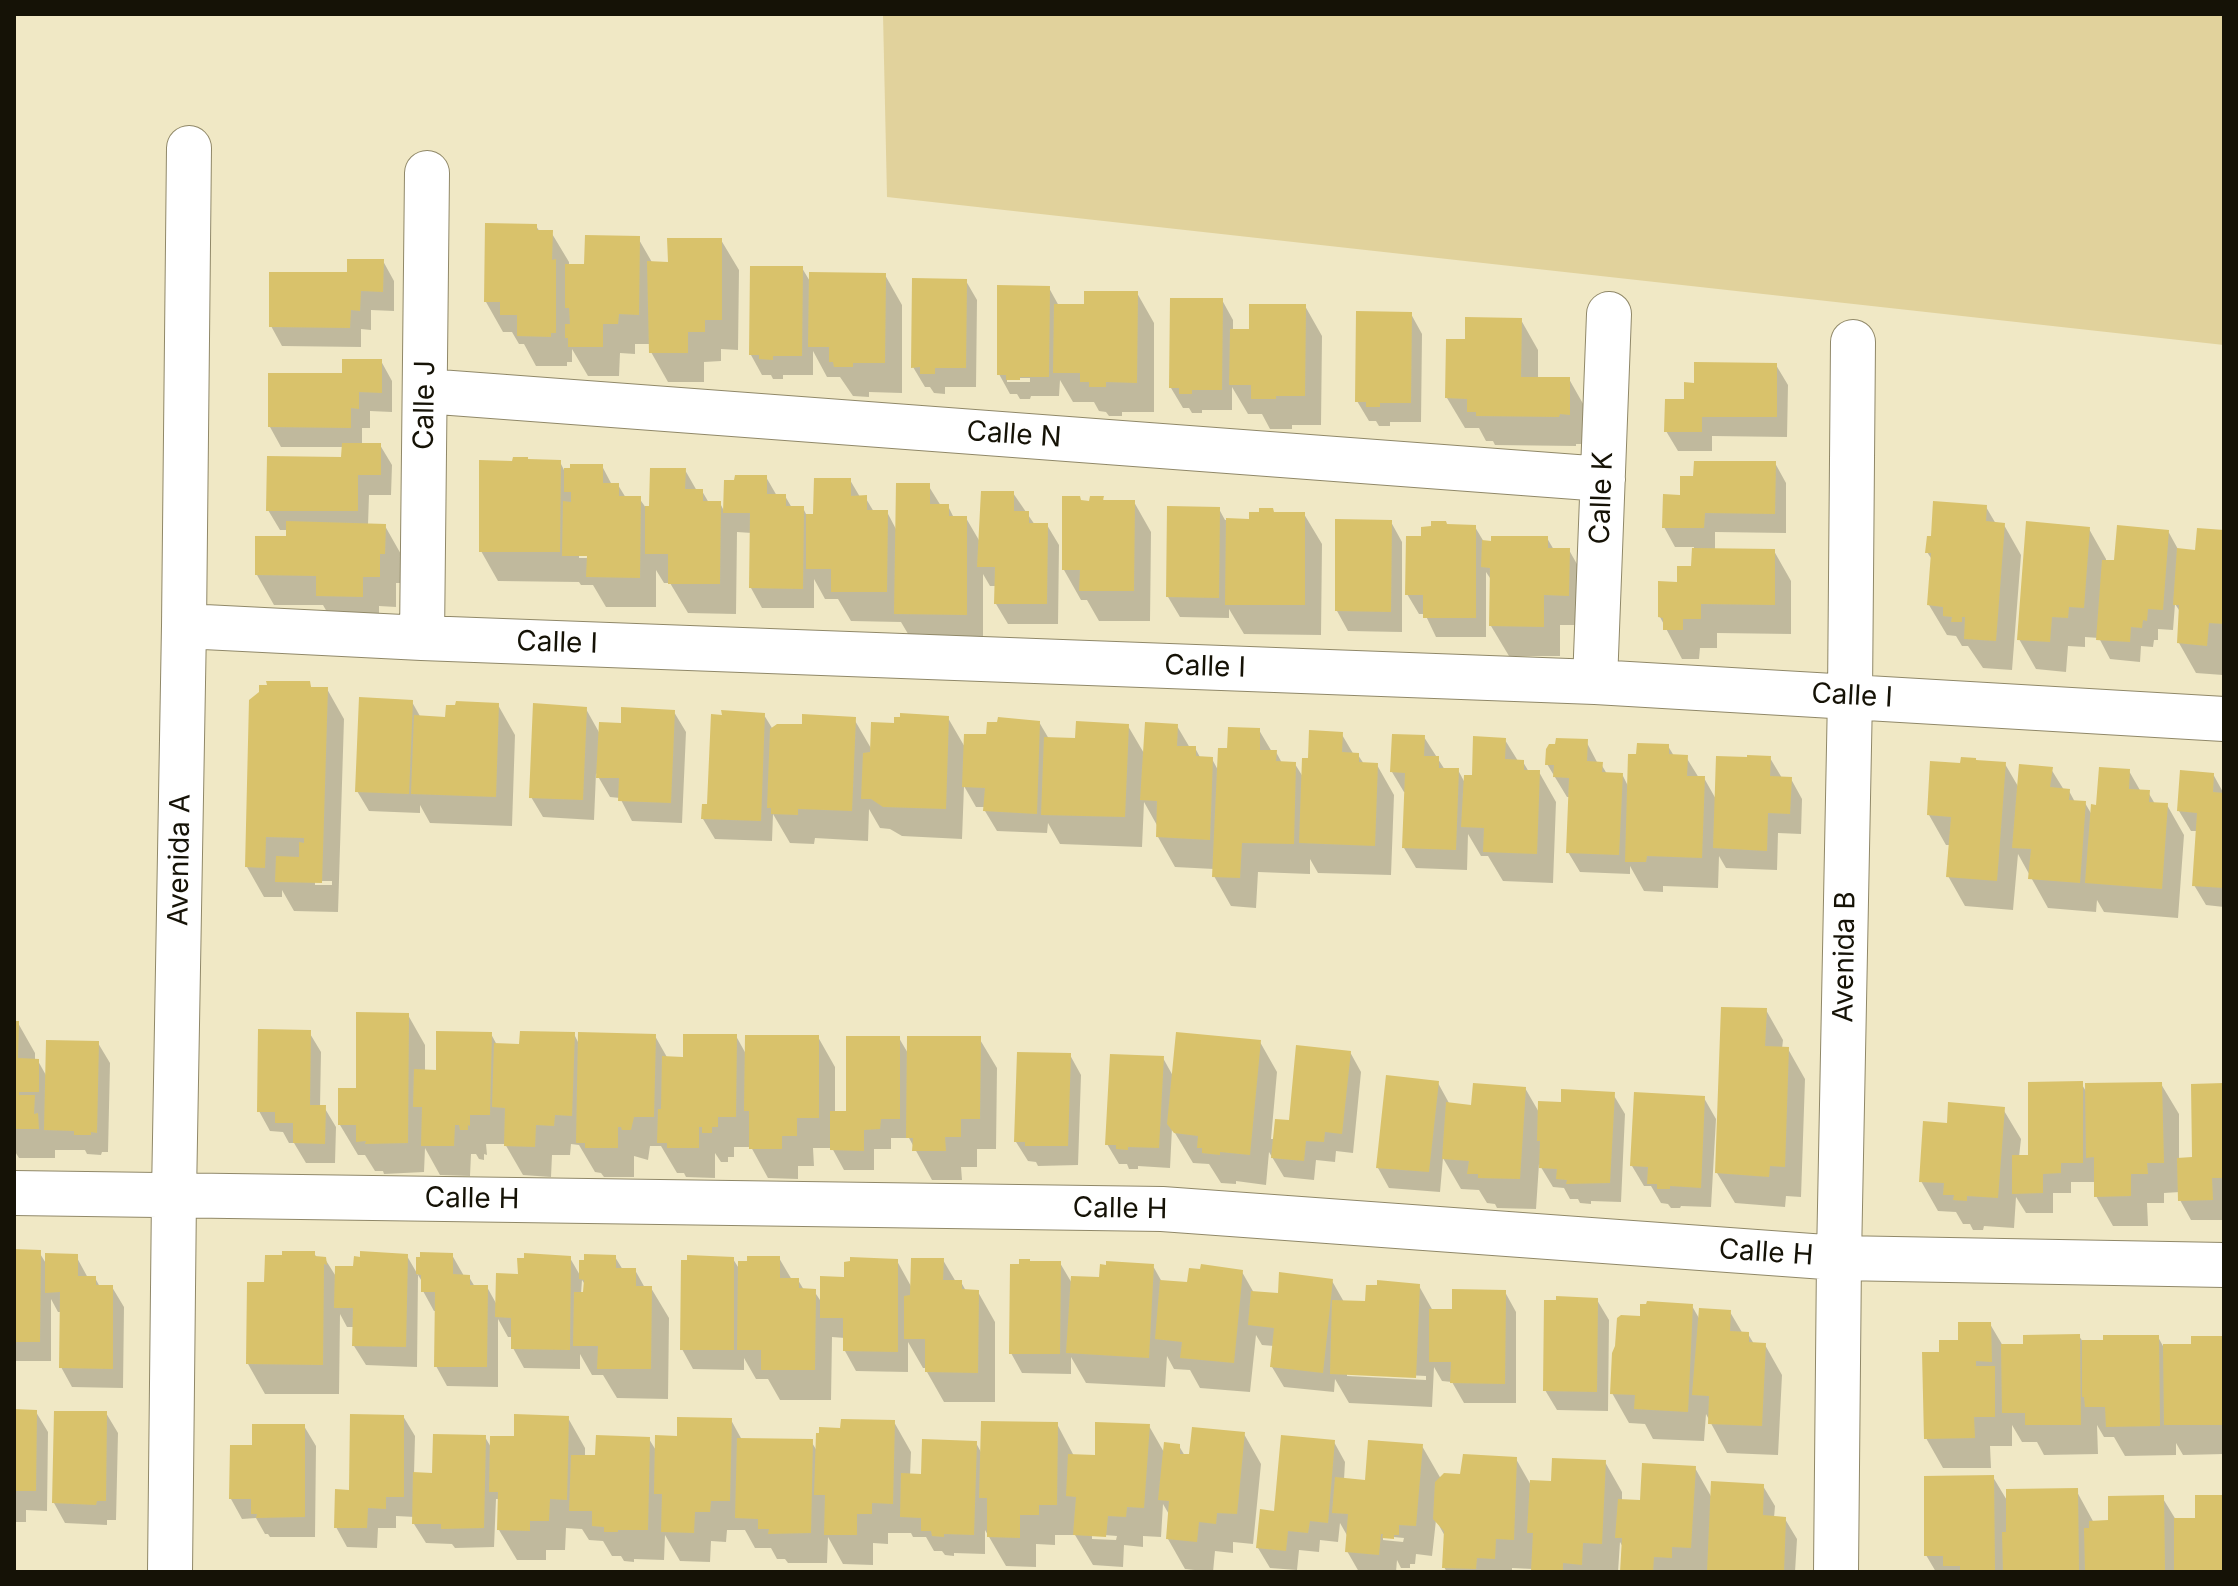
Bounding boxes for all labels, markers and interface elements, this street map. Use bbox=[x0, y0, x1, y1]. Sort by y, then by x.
street label: Calle J bbox=[407, 360, 443, 450]
street label: Calle N bbox=[965, 415, 1063, 455]
street label: Calle K bbox=[1584, 451, 1620, 545]
street label: Calle I bbox=[516, 625, 598, 661]
street label: Calle I bbox=[1164, 649, 1246, 685]
street label: Calle I bbox=[1810, 677, 1894, 715]
street label: Avenida A bbox=[162, 794, 198, 926]
street label: Avenida B bbox=[1827, 891, 1863, 1023]
street label: Calle H bbox=[424, 1181, 520, 1217]
street label: Calle H bbox=[1072, 1191, 1168, 1227]
street label: Calle H bbox=[1718, 1233, 1814, 1273]

